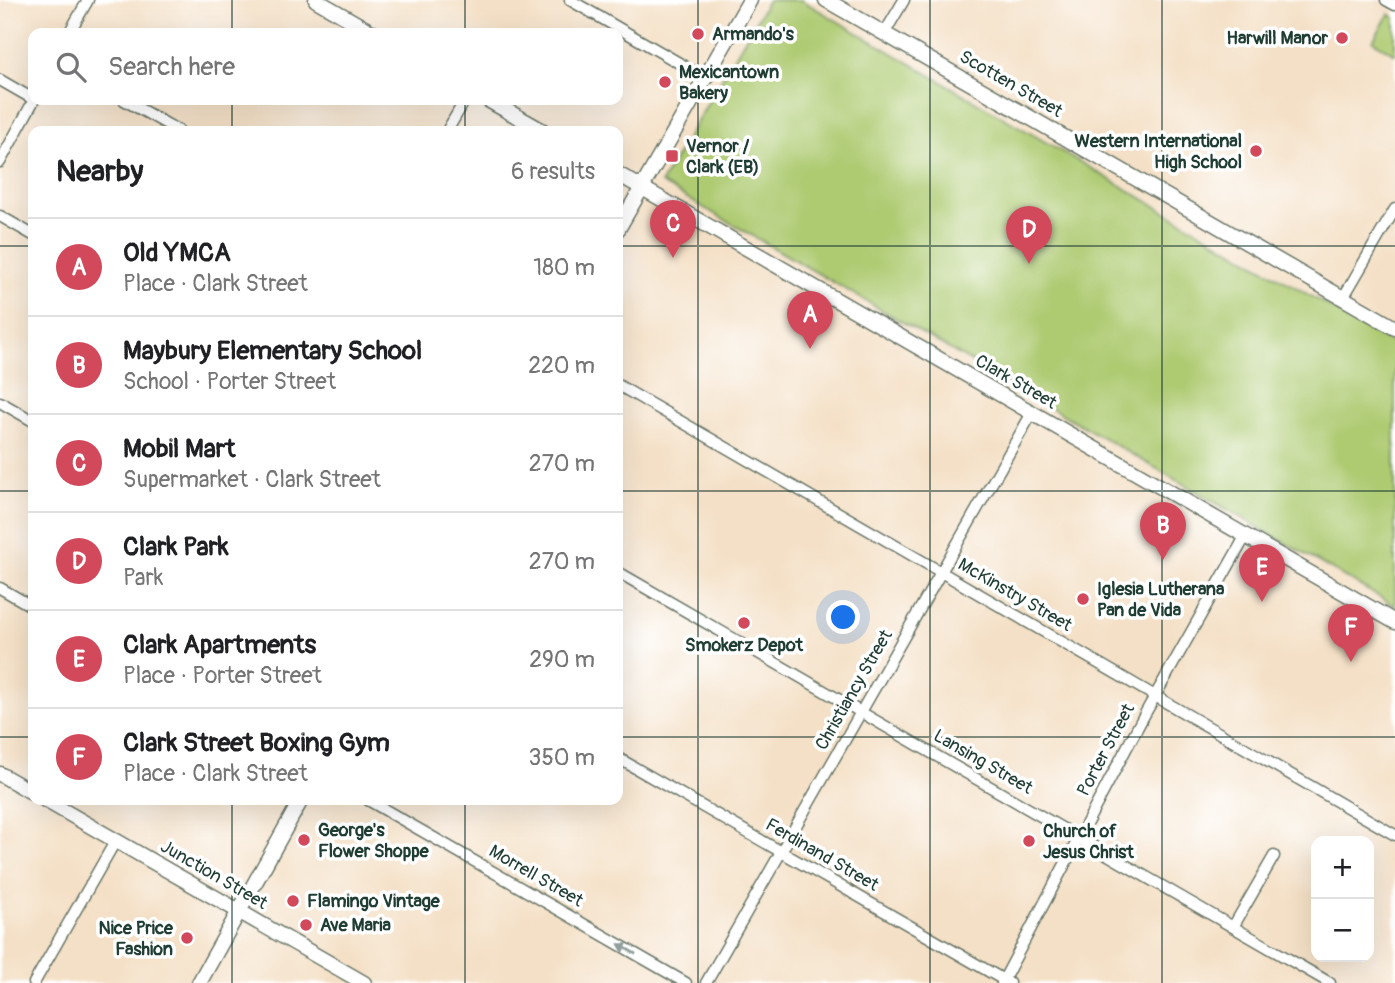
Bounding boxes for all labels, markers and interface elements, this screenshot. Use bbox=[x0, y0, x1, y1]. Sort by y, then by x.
place label: Armando's bbox=[712, 23, 795, 46]
marker: Armando's bbox=[690, 26, 706, 42]
place label: Harwill Manor bbox=[1227, 27, 1329, 50]
search box bbox=[28, 28, 623, 105]
marker: Harwill Manor bbox=[1334, 30, 1350, 46]
street label: Scotten Street bbox=[955, 45, 1067, 123]
icon: search bbox=[52, 48, 90, 86]
text: Search here bbox=[108, 51, 235, 83]
place label: Mexicantown Bakery bbox=[679, 61, 779, 105]
marker: Mexicantown Bakery bbox=[657, 74, 673, 90]
place label: Western International High School bbox=[1075, 130, 1242, 174]
place label: Vernor / Clark (EB) bbox=[686, 135, 759, 179]
marker: Western International High School bbox=[1248, 143, 1264, 159]
marker: Vernor / Clark (EB) bbox=[664, 148, 680, 164]
text: Nearby bbox=[56, 153, 143, 190]
text: 6 results bbox=[511, 157, 595, 186]
pin: C bbox=[650, 200, 696, 258]
pin: D bbox=[1006, 206, 1052, 264]
text: Old YMCA bbox=[123, 237, 231, 269]
text: A bbox=[72, 253, 86, 282]
text: 180 m bbox=[533, 253, 595, 282]
text: Place · Clark Street bbox=[123, 269, 308, 298]
pin: A bbox=[787, 291, 833, 349]
text: Maybury Elementary School bbox=[123, 335, 422, 367]
street label: Clark Street bbox=[971, 349, 1062, 415]
text: B bbox=[72, 351, 86, 380]
text: 220 m bbox=[528, 351, 595, 380]
text: School · Porter Street bbox=[123, 367, 336, 396]
text: Mobil Mart bbox=[123, 433, 235, 465]
text: C bbox=[72, 449, 86, 478]
text: 270 m bbox=[529, 449, 595, 478]
text: Supermarket · Clark Street bbox=[123, 465, 381, 494]
pin: B bbox=[1140, 502, 1186, 560]
text: Clark Park bbox=[123, 531, 229, 563]
pin: E bbox=[1239, 544, 1285, 602]
text: D bbox=[72, 547, 86, 576]
text: 270 m bbox=[529, 547, 595, 576]
street label: McKinstry Street bbox=[954, 553, 1077, 637]
text: Park bbox=[123, 563, 163, 592]
place label: Iglesia Lutherana Pan de Vida bbox=[1097, 578, 1225, 622]
marker: Iglesia Lutherana Pan de Vida bbox=[1075, 591, 1091, 607]
your location bbox=[826, 600, 860, 634]
pin: F bbox=[1328, 604, 1374, 662]
marker: Smokerz Depot bbox=[736, 615, 752, 631]
street label: Christiancy Street bbox=[810, 625, 898, 754]
text: Clark Apartments bbox=[123, 629, 316, 661]
place label: Smokerz Depot bbox=[685, 634, 804, 657]
text: E bbox=[73, 645, 85, 674]
text: 290 m bbox=[529, 645, 595, 674]
text: Place · Porter Street bbox=[123, 661, 322, 690]
street label: Porter Street bbox=[1072, 699, 1140, 800]
street label: Lansing Street bbox=[929, 724, 1037, 800]
text: Clark Street Boxing Gym bbox=[123, 727, 390, 759]
text: F bbox=[72, 743, 86, 772]
text: 350 m bbox=[529, 743, 595, 772]
text: Place · Clark Street bbox=[123, 759, 308, 788]
street label: Ferdinand Street bbox=[761, 813, 883, 897]
place label: George's Flower Shoppe bbox=[318, 819, 430, 863]
place label: Church of Jesus Christ bbox=[1043, 820, 1134, 864]
marker: George's Flower Shoppe bbox=[296, 832, 312, 848]
marker: Church of Jesus Christ bbox=[1021, 833, 1037, 849]
street label: Junction Street bbox=[156, 835, 272, 915]
map controls bbox=[1311, 836, 1374, 962]
button: + bbox=[1311, 836, 1374, 899]
street label: Morrell Street bbox=[485, 840, 588, 913]
place label: Flamingo Vintage bbox=[307, 890, 441, 913]
marker: Flamingo Vintage bbox=[285, 893, 301, 909]
button: − bbox=[1311, 899, 1374, 962]
place label: Ave Maria bbox=[320, 914, 391, 937]
place label: Nice Price Fashion bbox=[98, 917, 174, 961]
marker: Ave Maria bbox=[298, 917, 314, 933]
marker: Nice Price Fashion bbox=[179, 930, 195, 946]
one-way arrow bbox=[618, 943, 637, 955]

